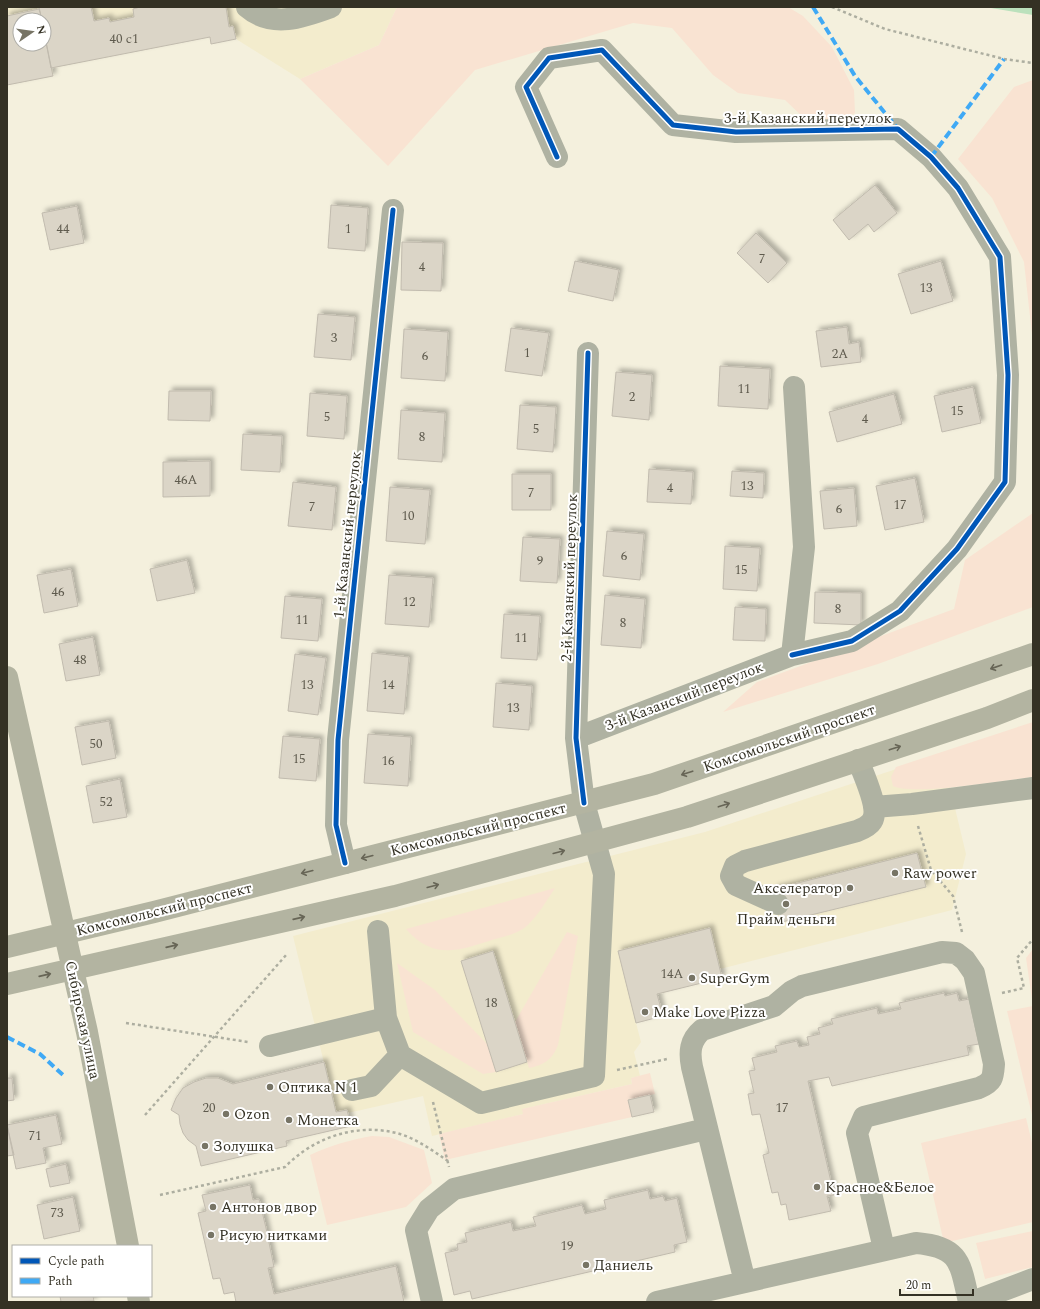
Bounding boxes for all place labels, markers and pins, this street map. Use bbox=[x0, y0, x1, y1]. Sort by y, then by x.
place label: Raw power bbox=[903, 862, 977, 885]
marker: Raw power bbox=[890, 868, 900, 878]
place label: Акселератор bbox=[753, 877, 842, 900]
marker: Акселератор bbox=[845, 883, 855, 893]
marker: Прайм деньги bbox=[781, 899, 791, 909]
place label: Прайм деньги bbox=[737, 908, 835, 931]
place label: SuperGym bbox=[700, 967, 770, 990]
marker: SuperGym bbox=[687, 973, 697, 983]
place label: Make Love Pizza bbox=[653, 1001, 766, 1024]
marker: Make Love Pizza bbox=[640, 1007, 650, 1017]
place label: Оптика N 1 bbox=[278, 1076, 358, 1099]
marker: Оптика N 1 bbox=[265, 1082, 275, 1092]
place label: Ozon bbox=[234, 1103, 270, 1126]
marker: Ozon bbox=[221, 1109, 231, 1119]
place label: Монетка bbox=[297, 1109, 359, 1132]
marker: Монетка bbox=[284, 1115, 294, 1125]
place label: Золушка bbox=[213, 1135, 274, 1158]
marker: Золушка bbox=[200, 1141, 210, 1151]
place label: Красное&Белое bbox=[825, 1176, 934, 1199]
marker: Красное&Белое bbox=[812, 1182, 822, 1192]
place label: Антонов двор bbox=[221, 1196, 317, 1219]
marker: Антонов двор bbox=[208, 1202, 218, 1212]
place label: Рисую нитками bbox=[219, 1224, 327, 1247]
marker: Рисую нитками bbox=[206, 1230, 216, 1240]
place label: Даниель bbox=[594, 1254, 653, 1277]
marker: Даниель bbox=[581, 1260, 591, 1270]

